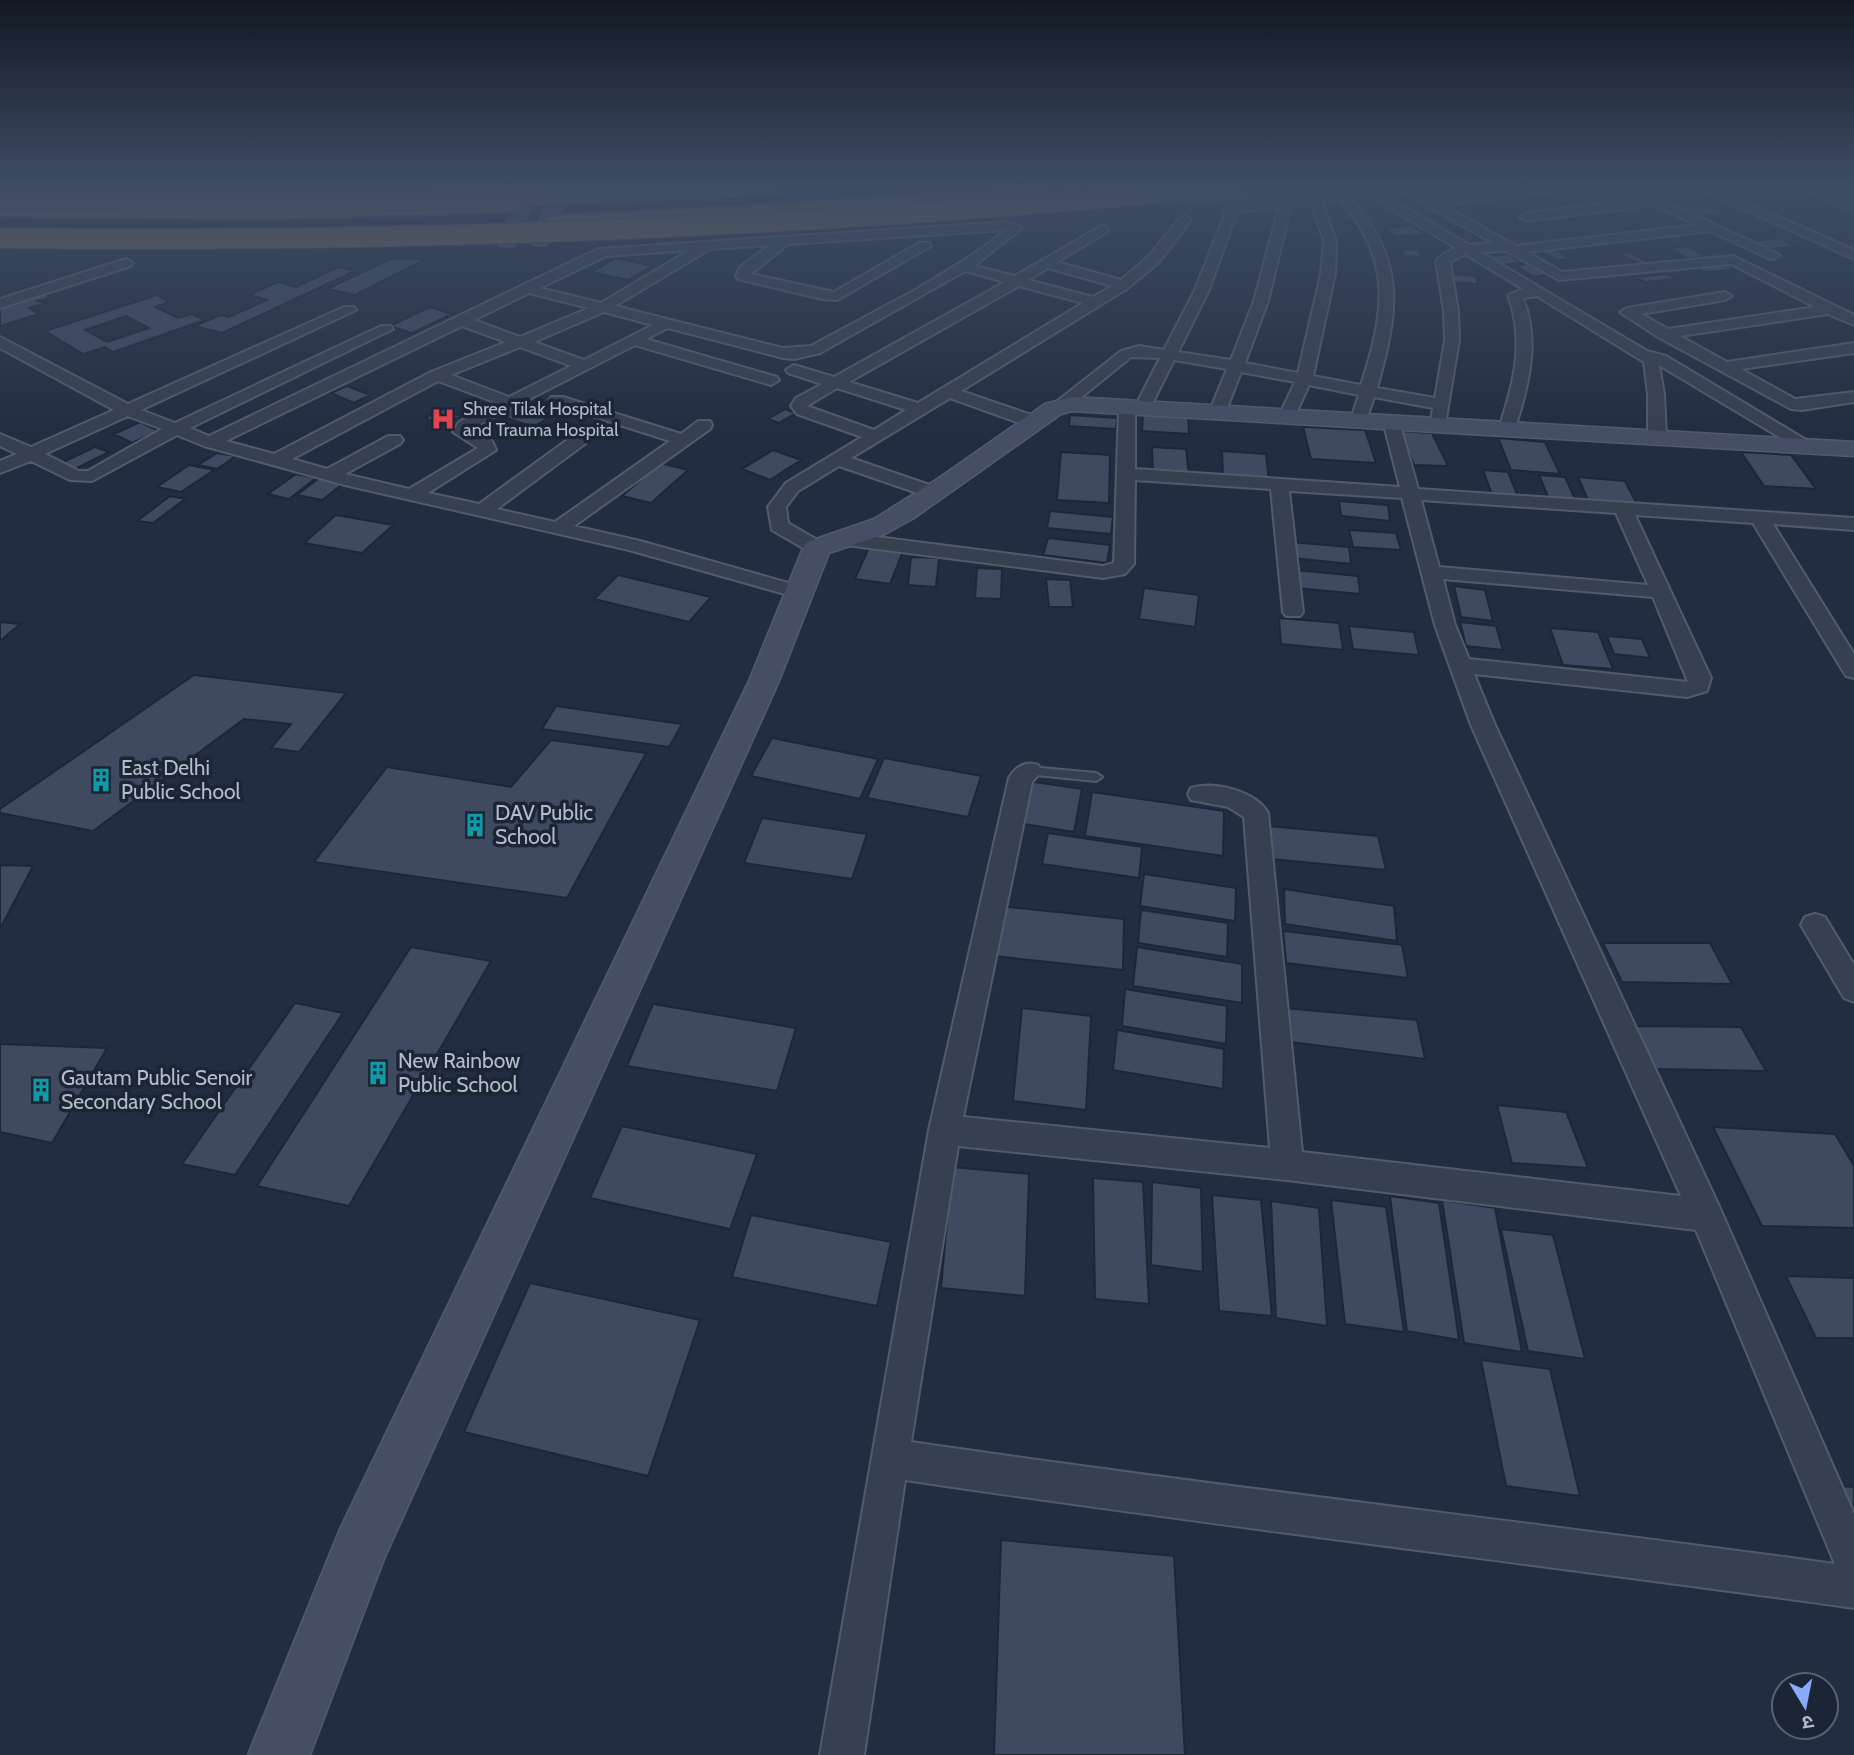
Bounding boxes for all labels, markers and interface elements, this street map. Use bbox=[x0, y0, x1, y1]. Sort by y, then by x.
place label: Shree Tilak Hospital and Trauma Hospital bbox=[463, 398, 619, 441]
hospital icon: Shree Tilak Hospital and Trauma Hospital bbox=[429, 405, 457, 433]
place label: East Delhi Public School bbox=[121, 755, 240, 804]
building icon: East Delhi Public School bbox=[87, 766, 115, 794]
place label: DAV Public School bbox=[495, 800, 593, 849]
building icon: DAV Public School bbox=[461, 811, 489, 839]
place label: New Rainbow Public School bbox=[398, 1048, 520, 1097]
building icon: New Rainbow Public School bbox=[364, 1059, 392, 1087]
place label: Gautam Public Senoir Secondary School bbox=[61, 1065, 252, 1114]
building icon: Gautam Public Senoir Secondary School bbox=[27, 1076, 55, 1104]
north arrow bbox=[1770, 1671, 1840, 1741]
text: उ bbox=[1800, 1710, 1815, 1735]

